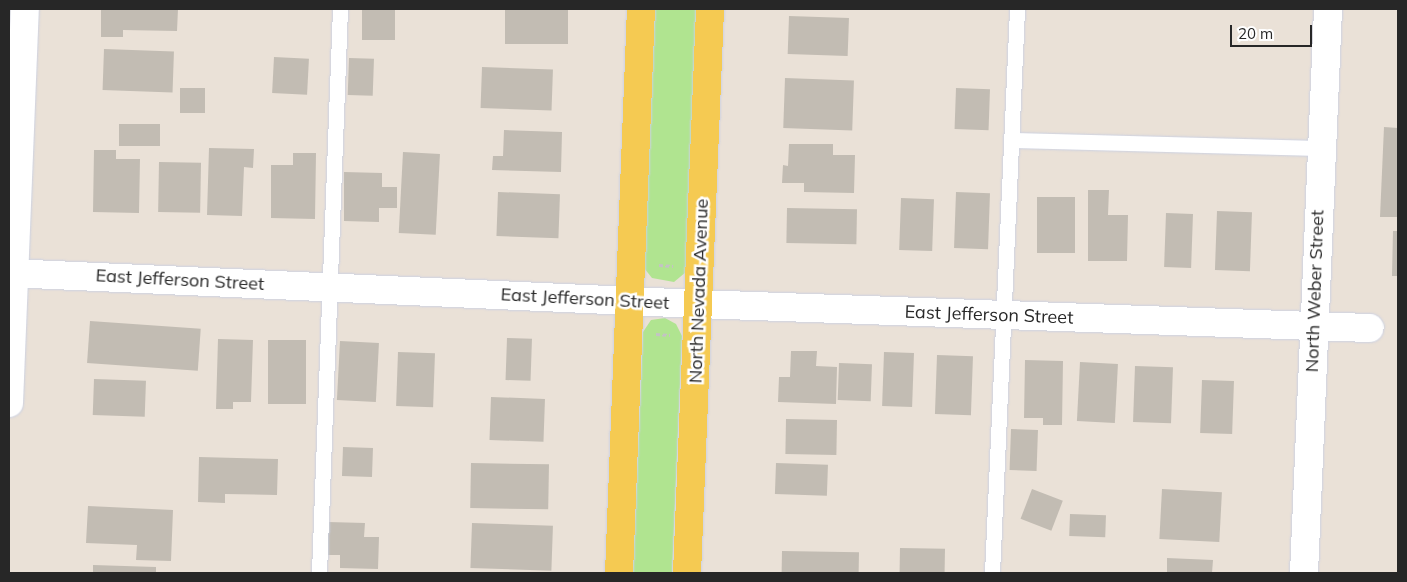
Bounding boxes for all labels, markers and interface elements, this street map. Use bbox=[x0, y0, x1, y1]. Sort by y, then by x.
scale bar bbox=[1232, 15, 1314, 47]
text: 20 m bbox=[1238, 24, 1273, 43]
street label: North Nevada Avenue bbox=[685, 198, 713, 384]
street label: North Weber Street bbox=[1301, 209, 1329, 373]
street label: East Jefferson Street bbox=[95, 265, 265, 295]
street label: East Jefferson Street bbox=[500, 284, 670, 314]
street label: East Jefferson Street bbox=[904, 301, 1074, 329]

